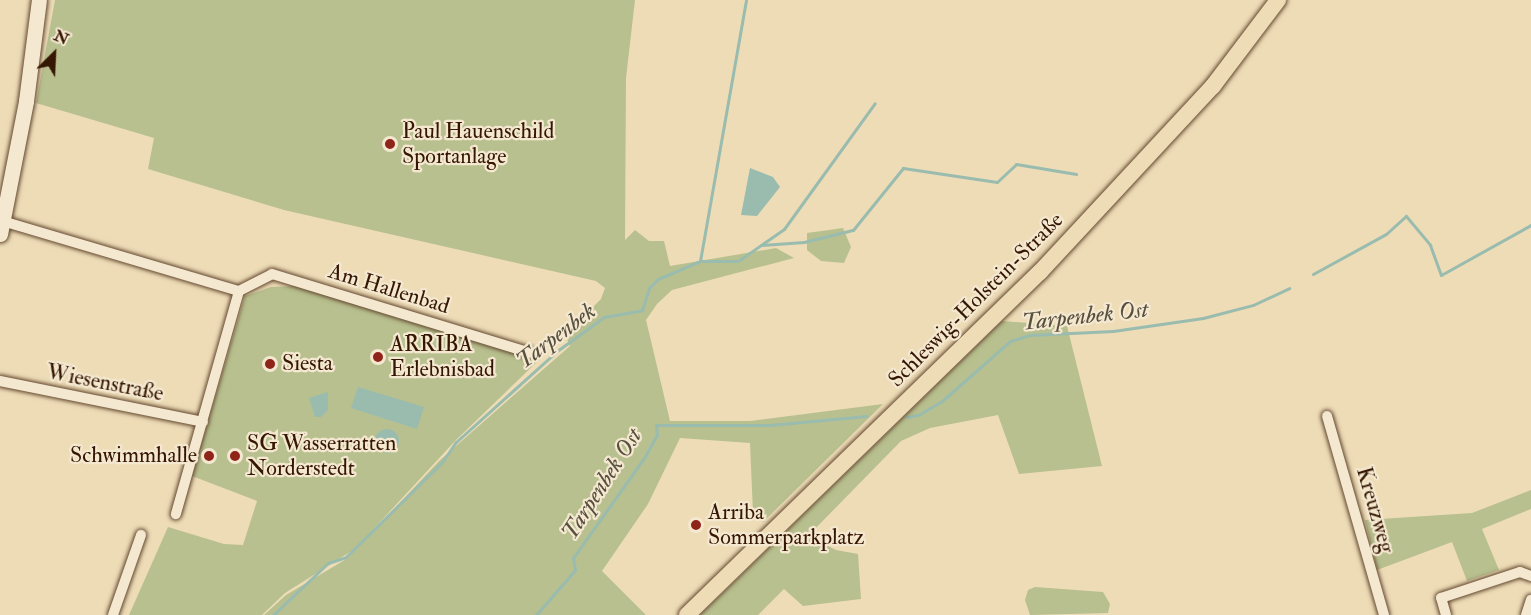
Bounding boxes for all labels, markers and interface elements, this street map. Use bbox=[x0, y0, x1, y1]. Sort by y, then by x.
north arrow bbox=[24, 24, 84, 84]
text: N bbox=[51, 26, 72, 50]
place label: Paul Hauenschild Sportanlage bbox=[402, 118, 554, 170]
marker: Paul Hauenschild Sportanlage bbox=[383, 137, 397, 151]
street label: Schleswig-Holstein-Straße bbox=[883, 207, 1069, 393]
street label: Am Hallenbad bbox=[325, 258, 453, 320]
water label: Tarpenbek Ost bbox=[1020, 295, 1150, 337]
water label: Tarpenbek bbox=[511, 297, 601, 375]
place label: ARRIBA Erlebnisbad bbox=[390, 331, 495, 382]
marker: ARRIBA Erlebnisbad bbox=[371, 350, 385, 364]
place label: Siesta bbox=[282, 351, 333, 377]
marker: Siesta bbox=[263, 357, 277, 371]
street label: Wiesenstraße bbox=[44, 359, 166, 407]
water label: Tarpenbek Ost bbox=[555, 423, 649, 545]
place label: SG Wasserratten Norderstedt bbox=[247, 430, 396, 482]
place label: Schwimmhalle bbox=[70, 443, 197, 469]
marker: Schwimmhalle bbox=[202, 449, 216, 463]
marker: SG Wasserratten Norderstedt bbox=[228, 449, 242, 463]
street label: Kreuzweg bbox=[1350, 464, 1400, 556]
place label: Arriba Sommerparkplatz bbox=[708, 499, 864, 550]
marker: Arriba Sommerparkplatz bbox=[689, 518, 703, 532]

